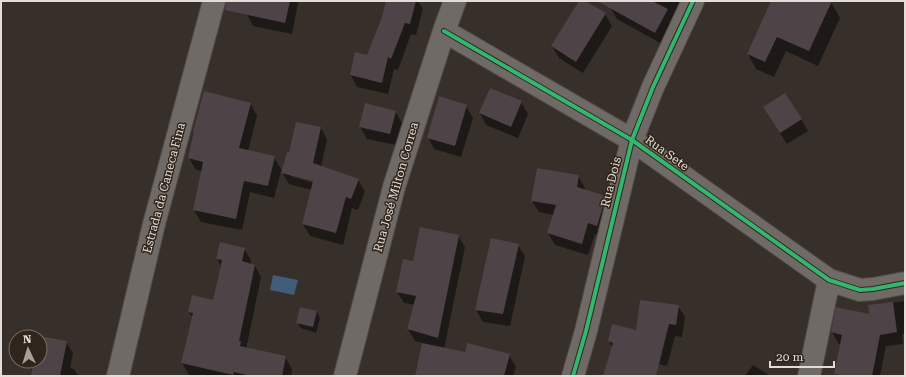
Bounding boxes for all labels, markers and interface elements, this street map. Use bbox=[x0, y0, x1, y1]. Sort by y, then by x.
street label: Rua José Milton Correa bbox=[371, 120, 421, 254]
street label: Estrada da Caneca Fina bbox=[140, 121, 188, 255]
street label: Rua Sete bbox=[643, 133, 692, 174]
street label: Rua Dois bbox=[598, 155, 624, 209]
north arrow bbox=[8, 329, 48, 369]
text: N bbox=[23, 333, 33, 346]
scale bar bbox=[770, 343, 834, 369]
text: 20 m bbox=[776, 350, 803, 364]

